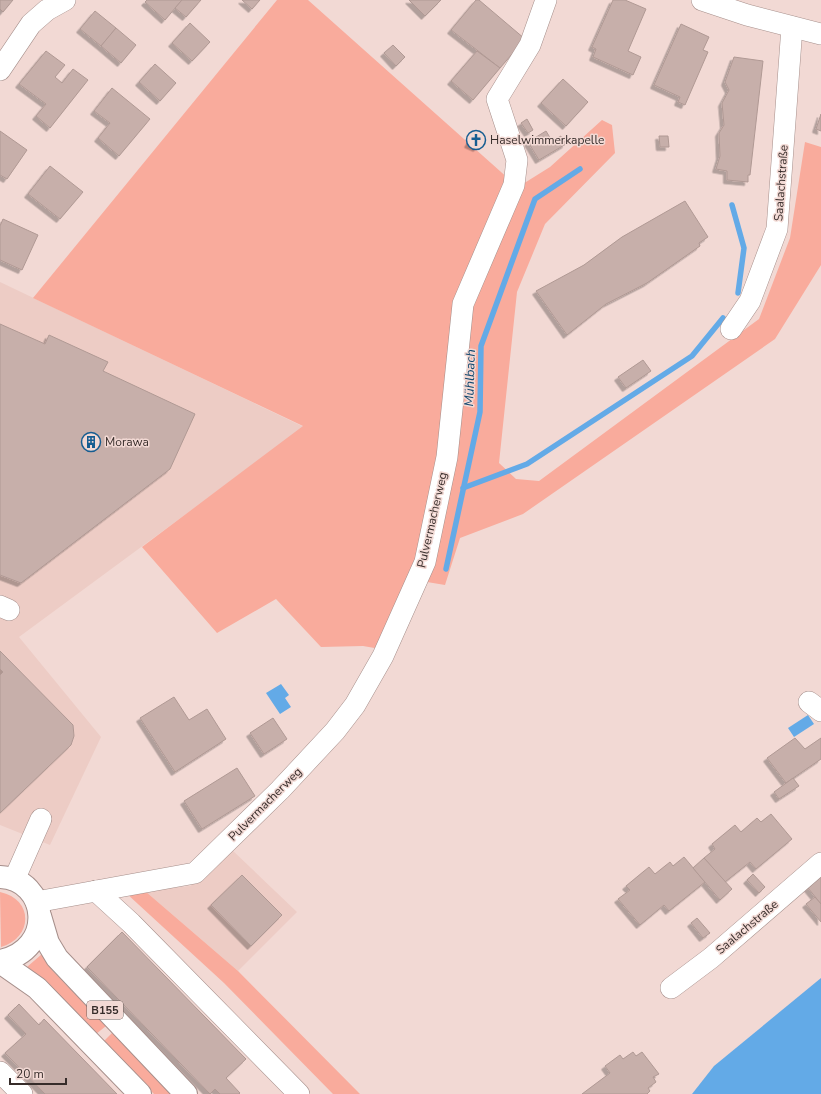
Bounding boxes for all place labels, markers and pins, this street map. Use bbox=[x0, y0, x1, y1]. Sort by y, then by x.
church icon: Haselwimmerkapelle bbox=[465, 129, 487, 151]
place label: Haselwimmerkapelle bbox=[490, 132, 604, 148]
building icon: Morawa bbox=[80, 431, 102, 453]
place label: Morawa bbox=[105, 434, 149, 450]

